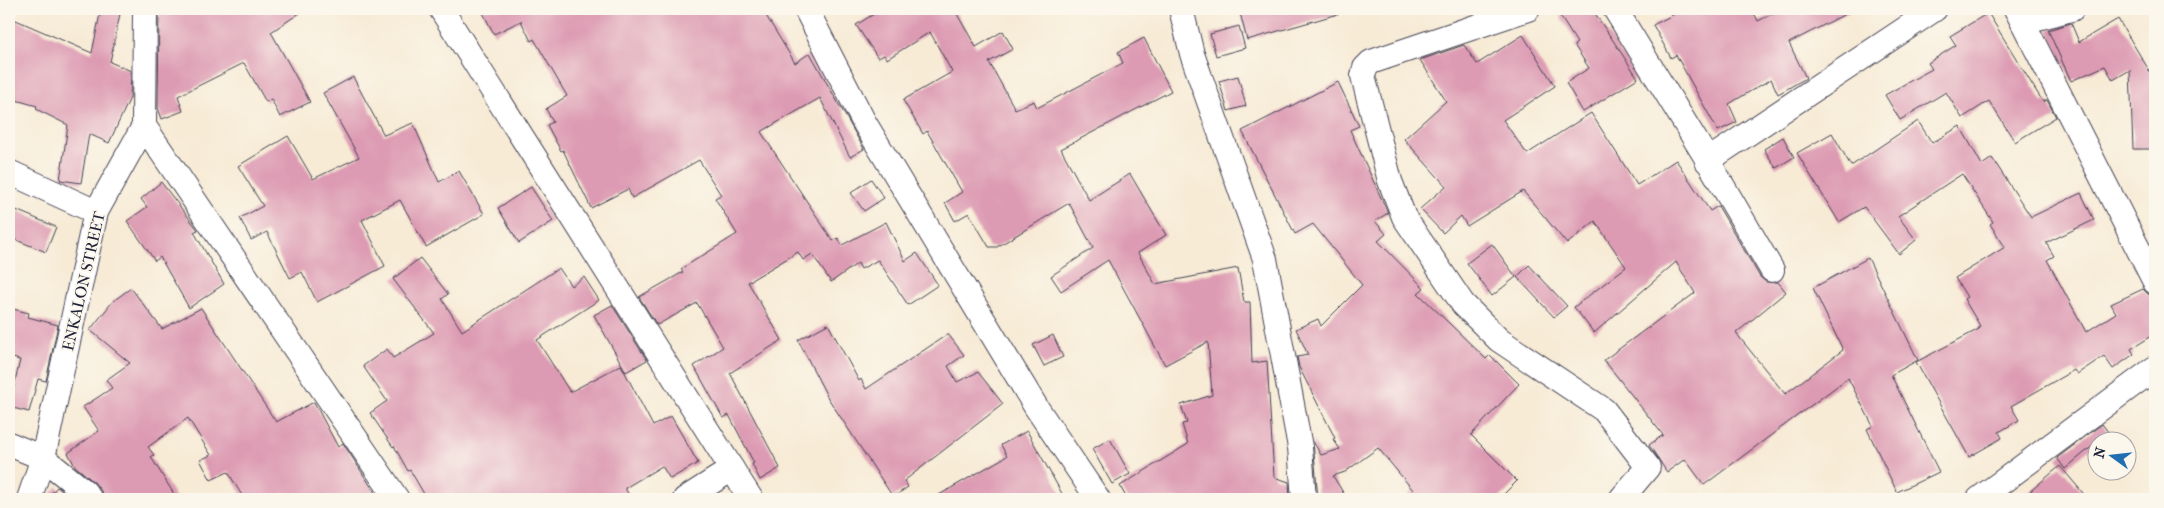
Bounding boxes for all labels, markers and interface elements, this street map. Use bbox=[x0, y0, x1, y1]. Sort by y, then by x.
street label: ENKALON STREET bbox=[58, 209, 109, 353]
north arrow bbox=[2086, 430, 2136, 480]
text: N bbox=[2090, 445, 2110, 460]

